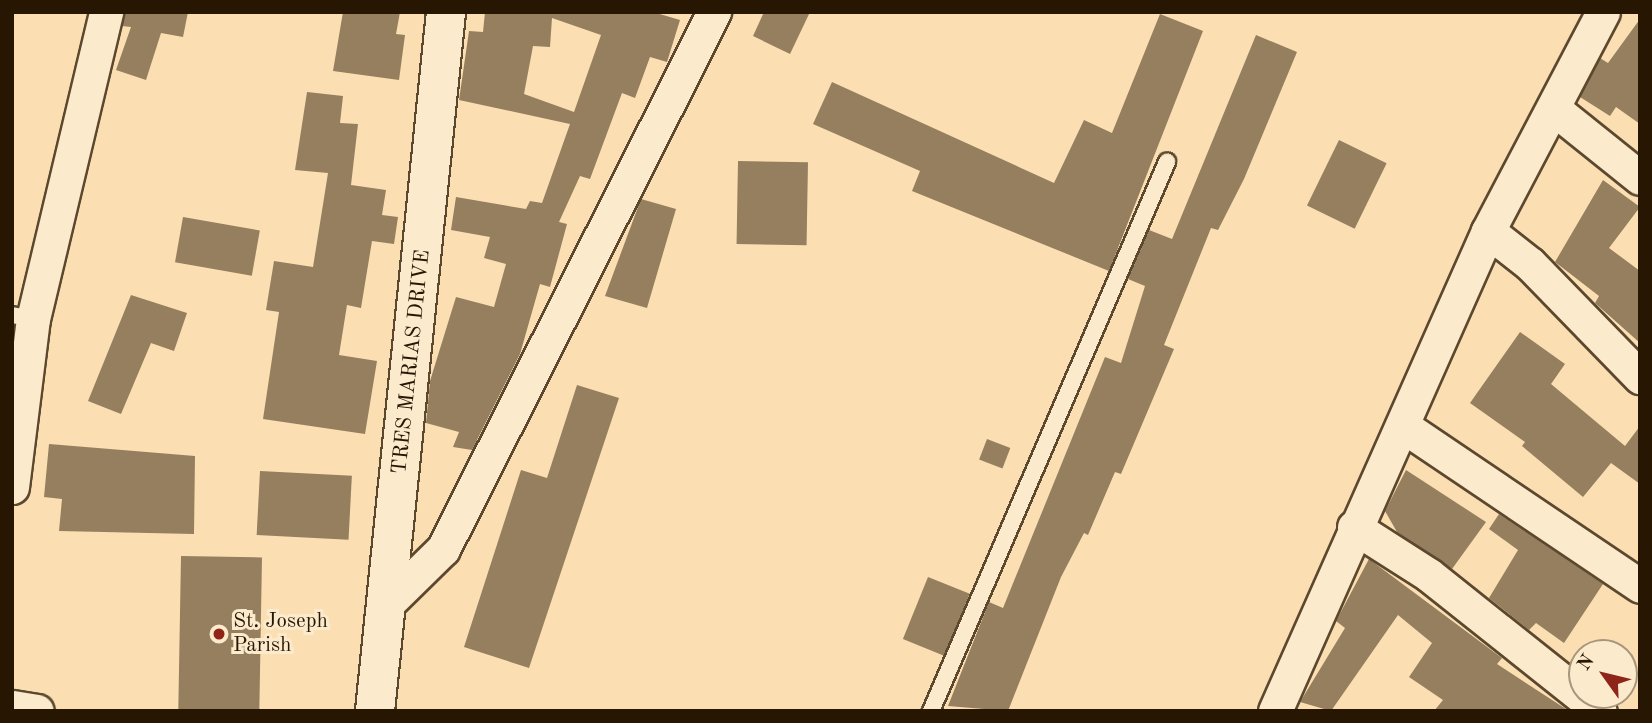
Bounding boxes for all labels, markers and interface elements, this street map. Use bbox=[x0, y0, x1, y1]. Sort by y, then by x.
street label: TRES MARIAS DRIVE bbox=[388, 248, 436, 476]
place label: St. Joseph Parish bbox=[233, 609, 328, 659]
marker: St. Joseph Parish bbox=[211, 626, 227, 642]
north arrow bbox=[1568, 639, 1638, 709]
text: N bbox=[1575, 652, 1599, 674]

